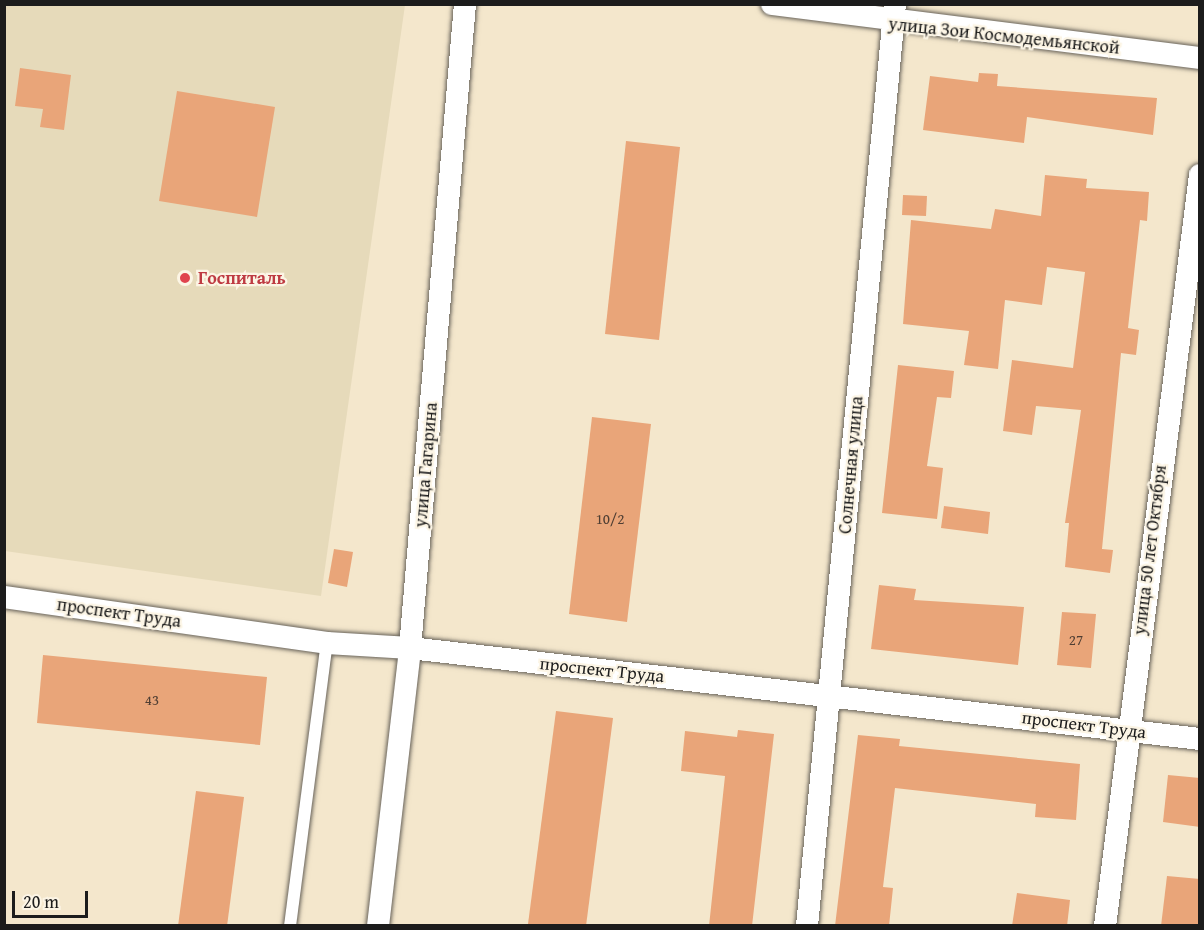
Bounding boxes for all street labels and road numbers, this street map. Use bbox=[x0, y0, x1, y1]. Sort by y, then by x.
street label: улица Зои Космодемьянской bbox=[887, 13, 1121, 59]
street label: Солнечная улица bbox=[834, 395, 868, 535]
street label: улица Гагарина bbox=[410, 402, 442, 528]
street label: улица 50 лет Октября bbox=[1129, 464, 1171, 636]
street label: проспект Труда bbox=[56, 594, 182, 632]
street label: проспект Труда bbox=[539, 653, 665, 687]
street label: проспект Труда bbox=[1021, 707, 1147, 743]

